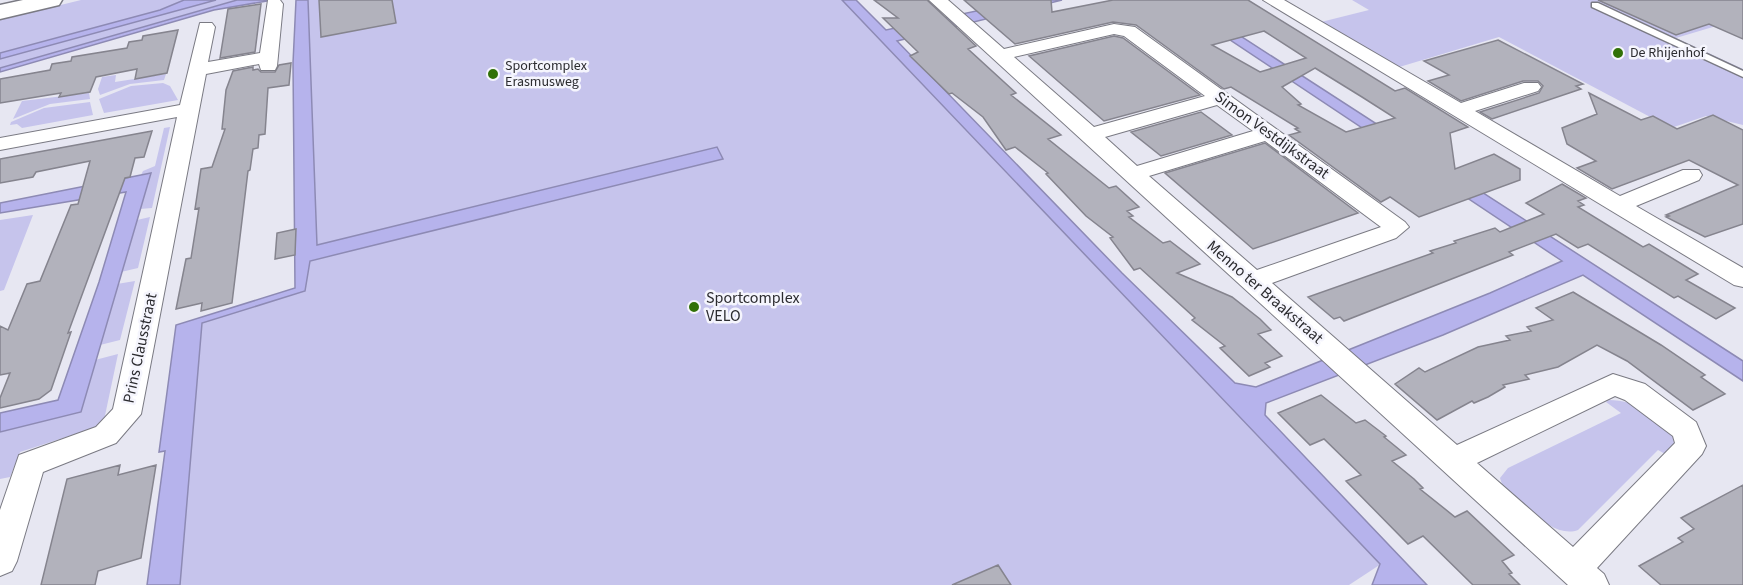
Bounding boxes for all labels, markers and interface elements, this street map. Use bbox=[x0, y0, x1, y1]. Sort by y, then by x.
place label: De Rhijenhof bbox=[1630, 43, 1706, 63]
marker: De Rhijenhof bbox=[1611, 46, 1625, 60]
place label: Sportcomplex Erasmusweg bbox=[505, 56, 588, 92]
marker: Sportcomplex Erasmusweg bbox=[486, 67, 500, 81]
street label: Simon Vestdijkstraat bbox=[1210, 86, 1334, 184]
street label: Menno ter Braakstraat bbox=[1202, 235, 1328, 349]
place label: Sportcomplex VELO bbox=[706, 287, 800, 327]
street label: Prins Clausstraat bbox=[118, 290, 163, 405]
marker: Sportcomplex VELO bbox=[687, 300, 701, 314]

